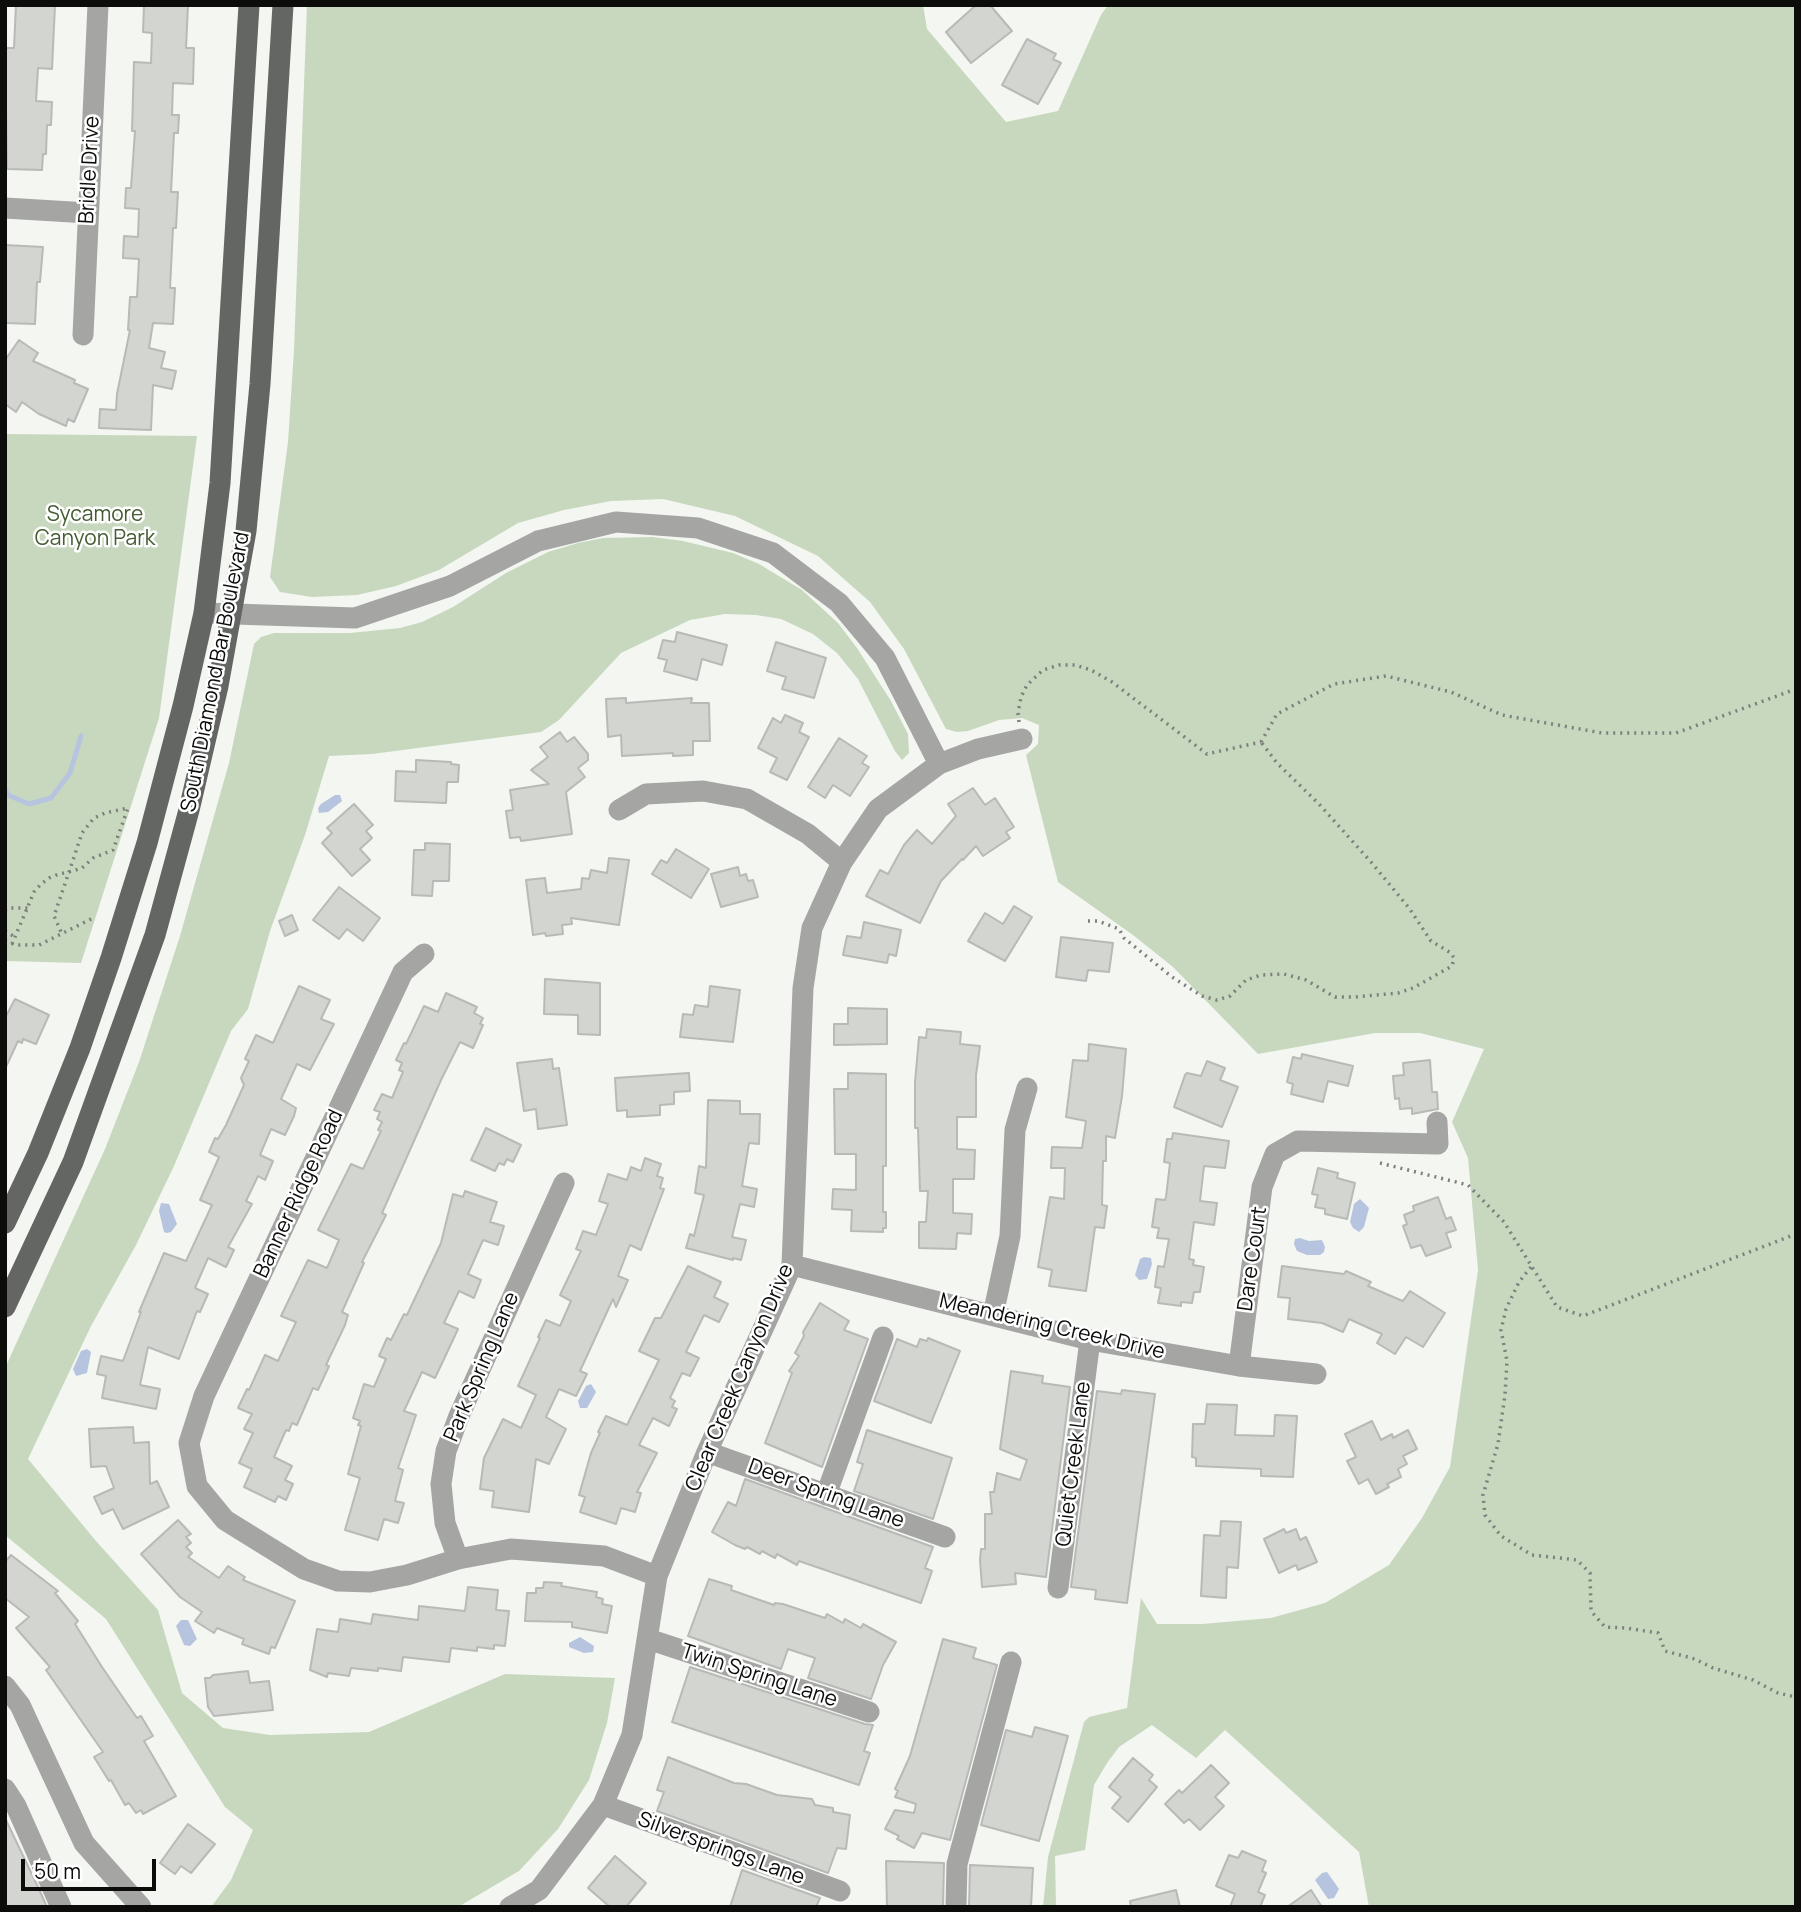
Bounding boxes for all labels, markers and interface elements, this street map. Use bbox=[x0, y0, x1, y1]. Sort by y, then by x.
street label: Bridle Drive bbox=[75, 115, 105, 225]
park label: Sycamore Canyon Park bbox=[35, 502, 155, 552]
street label: South Diamond Bar Boulevard bbox=[176, 530, 256, 814]
street label: Banner Ridge Road bbox=[249, 1106, 349, 1282]
street label: Dare Court bbox=[1233, 1205, 1273, 1313]
street label: Clear Creek Canyon Drive bbox=[681, 1261, 799, 1495]
street label: Park Spring Lane bbox=[439, 1288, 525, 1446]
street label: Meandering Creek Drive bbox=[937, 1289, 1167, 1365]
street label: Quiet Creek Lane bbox=[1051, 1380, 1097, 1548]
street label: Deer Spring Lane bbox=[744, 1454, 908, 1534]
street label: Twin Spring Lane bbox=[678, 1639, 840, 1713]
street label: Silversprings Lane bbox=[634, 1807, 808, 1891]
scale bar bbox=[24, 1846, 159, 1890]
text: 50 m bbox=[34, 1857, 81, 1885]

